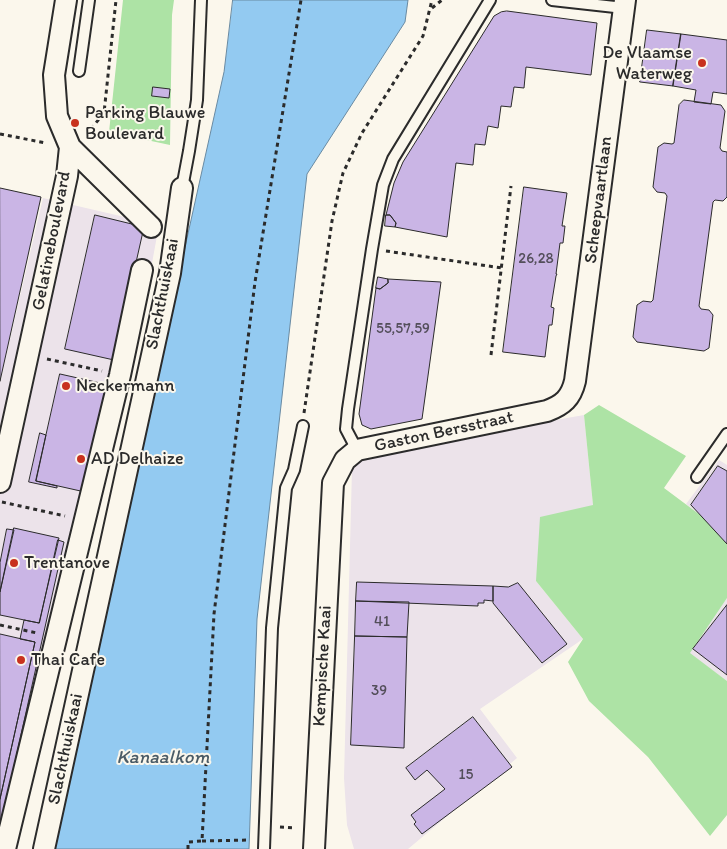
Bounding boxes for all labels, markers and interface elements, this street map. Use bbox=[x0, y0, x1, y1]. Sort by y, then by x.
place label: De Vlaamse Waterweg bbox=[602, 42, 692, 84]
marker: De Vlaamse Waterweg bbox=[696, 57, 708, 69]
place label: Parking Blauwe Boulevard bbox=[85, 102, 205, 144]
marker: Parking Blauwe Boulevard bbox=[69, 117, 81, 129]
street label: Scheepvaartlaan bbox=[580, 135, 618, 265]
street label: Gelatineboulevard bbox=[28, 170, 76, 312]
street label: Slachthuiskaai bbox=[142, 237, 184, 351]
house number: 26,28 bbox=[518, 250, 554, 268]
house number: 55,57,59 bbox=[376, 320, 430, 338]
place label: Neckermann bbox=[76, 375, 174, 397]
marker: Neckermann bbox=[60, 380, 72, 392]
street label: Gaston Bersstraat bbox=[372, 407, 516, 457]
place label: AD Delhaize bbox=[91, 448, 184, 470]
marker: AD Delhaize bbox=[75, 453, 87, 465]
place label: Trentanove bbox=[24, 552, 110, 574]
marker: Trentanove bbox=[8, 557, 20, 569]
street label: Kempische Kaai bbox=[309, 605, 337, 727]
house number: 41 bbox=[374, 613, 390, 631]
place label: Thai Cafe bbox=[31, 649, 105, 671]
marker: Thai Cafe bbox=[15, 654, 27, 666]
house number: 39 bbox=[371, 682, 387, 700]
street label: Slachthuiskaai bbox=[44, 692, 88, 806]
water label: Kanaalkom bbox=[117, 747, 209, 769]
house number: 15 bbox=[459, 766, 473, 784]

